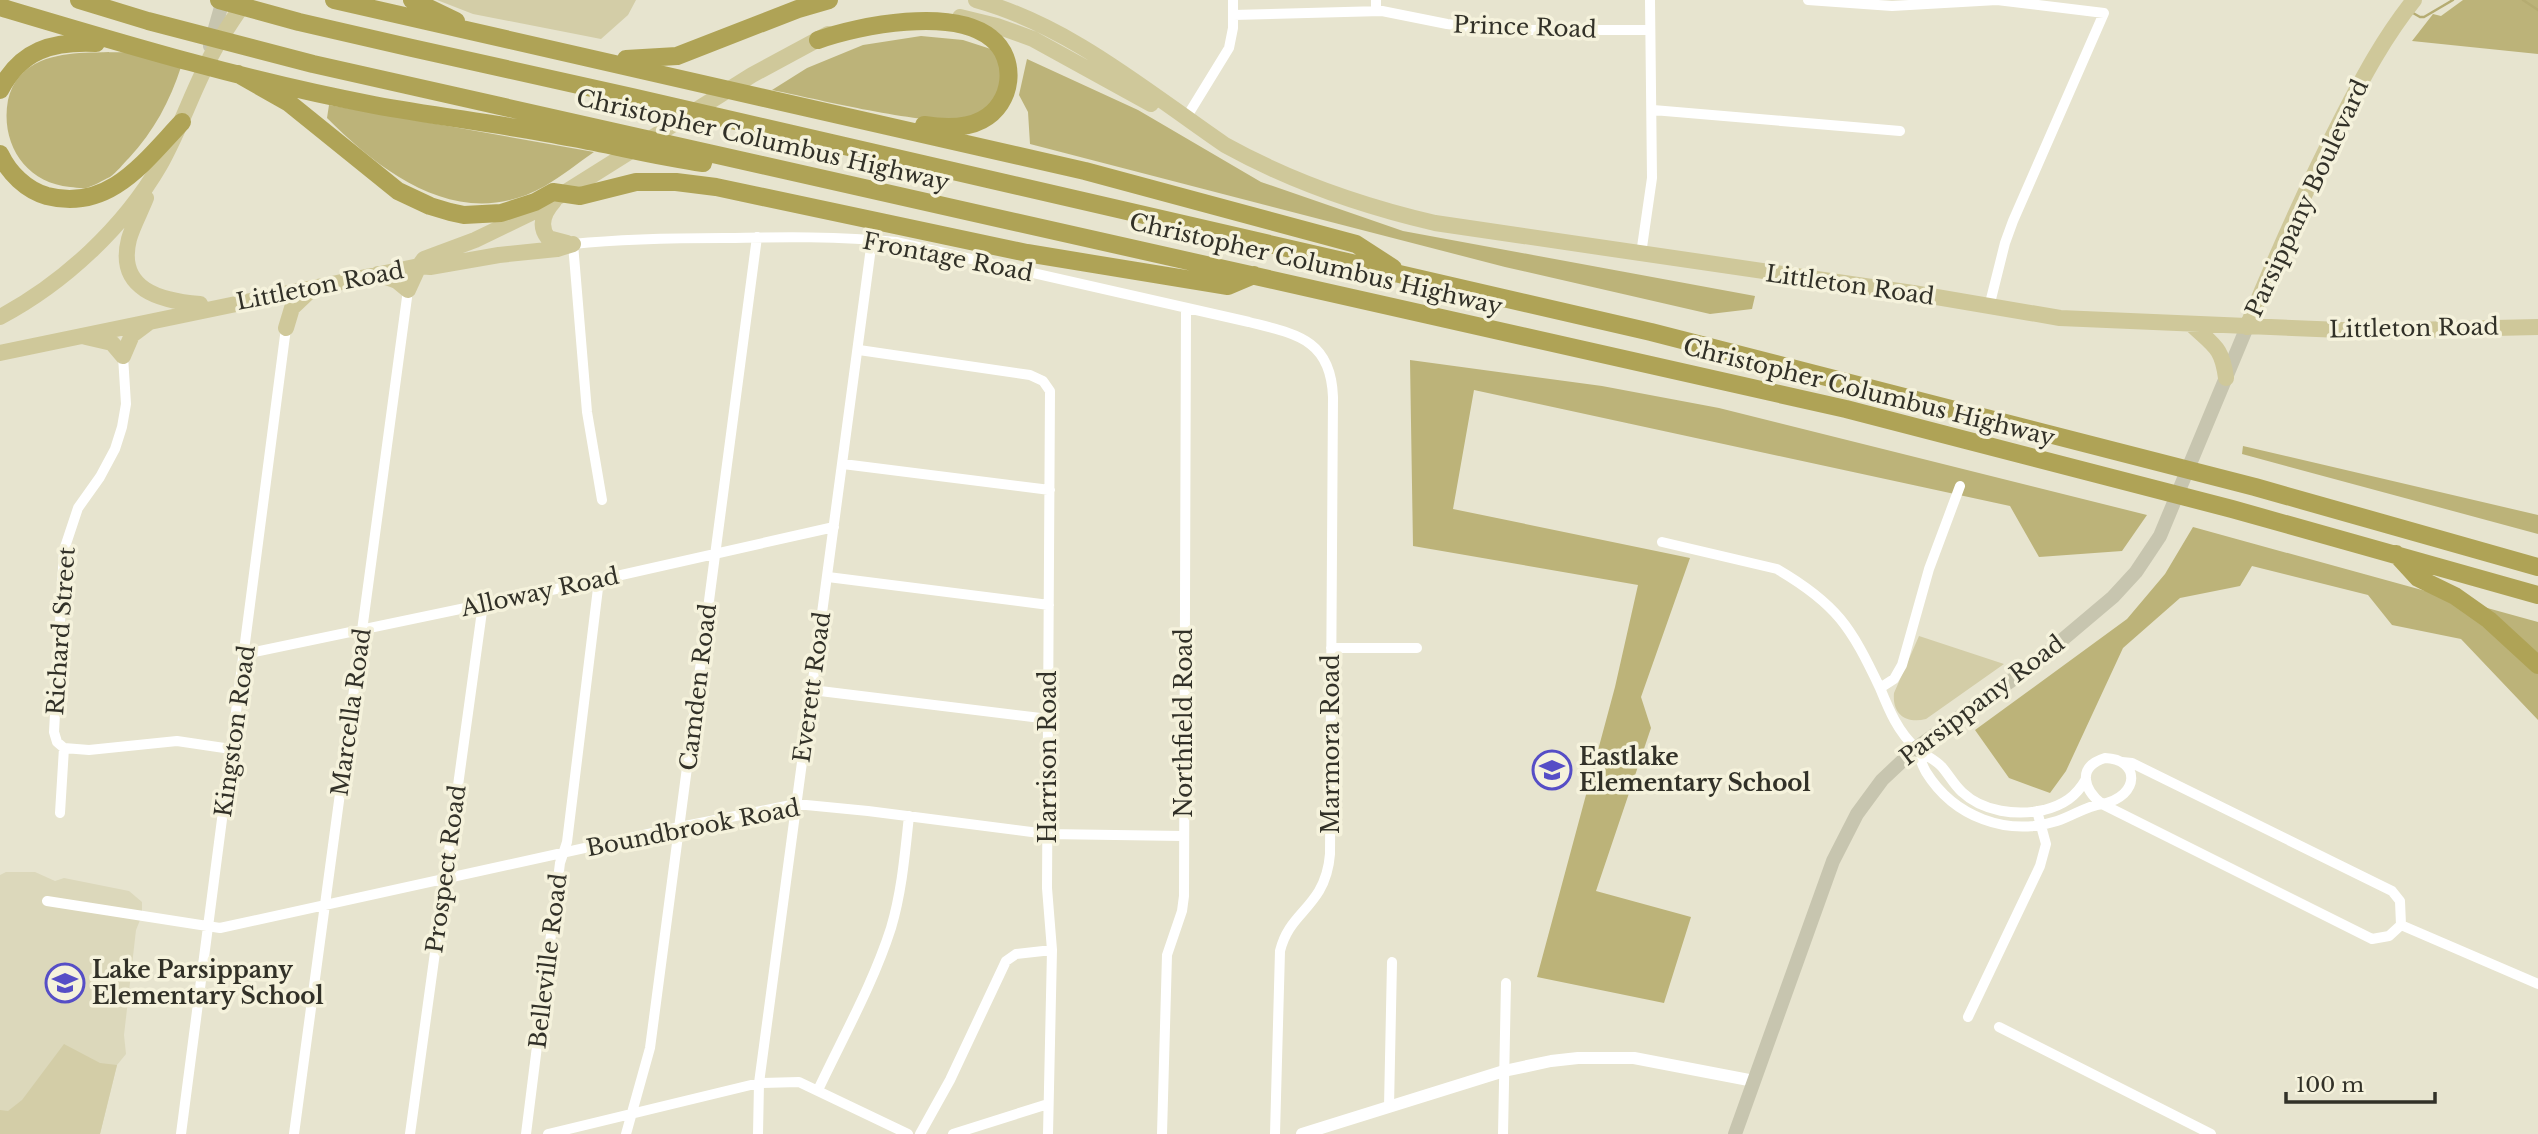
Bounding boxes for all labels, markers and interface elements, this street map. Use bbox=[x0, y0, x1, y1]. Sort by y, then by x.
street label: Prince Road bbox=[1453, 10, 1597, 44]
street label: Parsippany Boulevard bbox=[2240, 75, 2374, 321]
street label: Christopher Columbus Highway bbox=[574, 83, 953, 197]
street label: Christopher Columbus Highway bbox=[1127, 207, 1506, 321]
street label: Frontage Road bbox=[860, 227, 1036, 287]
street label: Littleton Road bbox=[234, 256, 406, 316]
street label: Littleton Road bbox=[1764, 259, 1936, 311]
street label: Littleton Road bbox=[2329, 313, 2499, 343]
street label: Christopher Columbus Highway bbox=[1680, 332, 2058, 452]
street label: Richard Street bbox=[41, 545, 81, 716]
street label: Alloway Road bbox=[458, 562, 622, 623]
street label: Camden Road bbox=[674, 602, 722, 772]
street label: Everett Road bbox=[788, 610, 836, 764]
street label: Marcella Road bbox=[325, 626, 377, 798]
street label: Northfield Road bbox=[1170, 628, 1198, 818]
street label: Parsippany Road bbox=[1894, 629, 2070, 771]
street label: Kingston Road bbox=[209, 643, 261, 819]
street label: Marmora Road bbox=[1317, 654, 1345, 834]
street label: Harrison Road bbox=[1034, 671, 1062, 843]
place label: Eastlake Elementary School bbox=[1579, 743, 1811, 797]
school or university icon: Eastlake Elementary School bbox=[1531, 749, 1573, 791]
street label: Prospect Road bbox=[420, 783, 472, 955]
street label: Boundbrook Road bbox=[584, 794, 802, 862]
street label: Belleville Road bbox=[523, 872, 573, 1050]
place label: Lake Parsippany Elementary School bbox=[92, 956, 324, 1010]
school or university icon: Lake Parsippany Elementary School bbox=[44, 962, 86, 1004]
scale bar bbox=[2286, 1060, 2435, 1104]
text: 100 m bbox=[2296, 1072, 2364, 1098]

